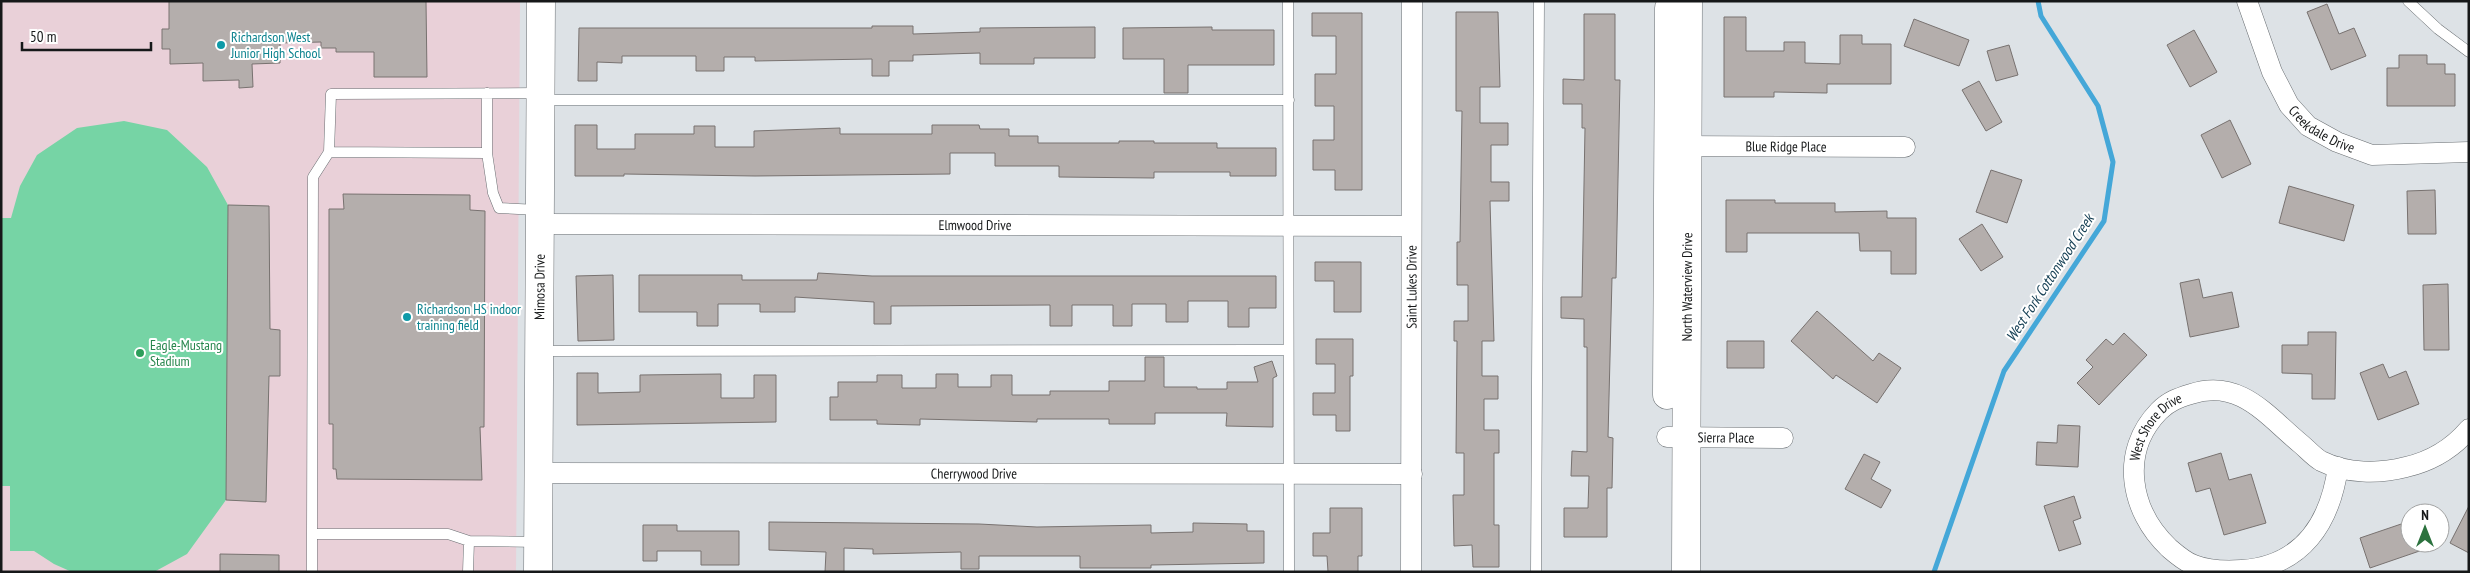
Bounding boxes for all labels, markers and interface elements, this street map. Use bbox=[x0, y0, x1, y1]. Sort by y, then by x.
scale bar bbox=[22, 20, 151, 52]
text: 50 m bbox=[30, 27, 56, 46]
place label: Richardson West Junior High School bbox=[230, 28, 321, 62]
marker: Richardson West Junior High School bbox=[215, 39, 227, 51]
street label: Creekdale Drive bbox=[2285, 102, 2357, 157]
street label: Blue Ridge Place bbox=[1745, 137, 1827, 156]
water label: West Fork Cottonwood Creek bbox=[2001, 209, 2099, 345]
street label: Elmwood Drive bbox=[938, 216, 1012, 234]
street label: North Waterview Drive bbox=[1678, 232, 1696, 342]
street label: Saint Lukes Drive bbox=[1402, 245, 1421, 329]
street label: Mimosa Drive bbox=[530, 254, 549, 320]
place label: Richardson HS indoor training field bbox=[417, 300, 521, 334]
marker: Richardson HS indoor training field bbox=[401, 311, 413, 323]
place label: Eagle-Mustang Stadium bbox=[150, 336, 222, 370]
marker: Eagle-Mustang Stadium bbox=[134, 347, 146, 359]
street label: West Shore Drive bbox=[2126, 389, 2185, 462]
street label: Sierra Place bbox=[1697, 428, 1755, 447]
street label: Cherrywood Drive bbox=[931, 464, 1017, 483]
north arrow bbox=[2400, 503, 2450, 553]
text: N bbox=[2421, 506, 2429, 524]

